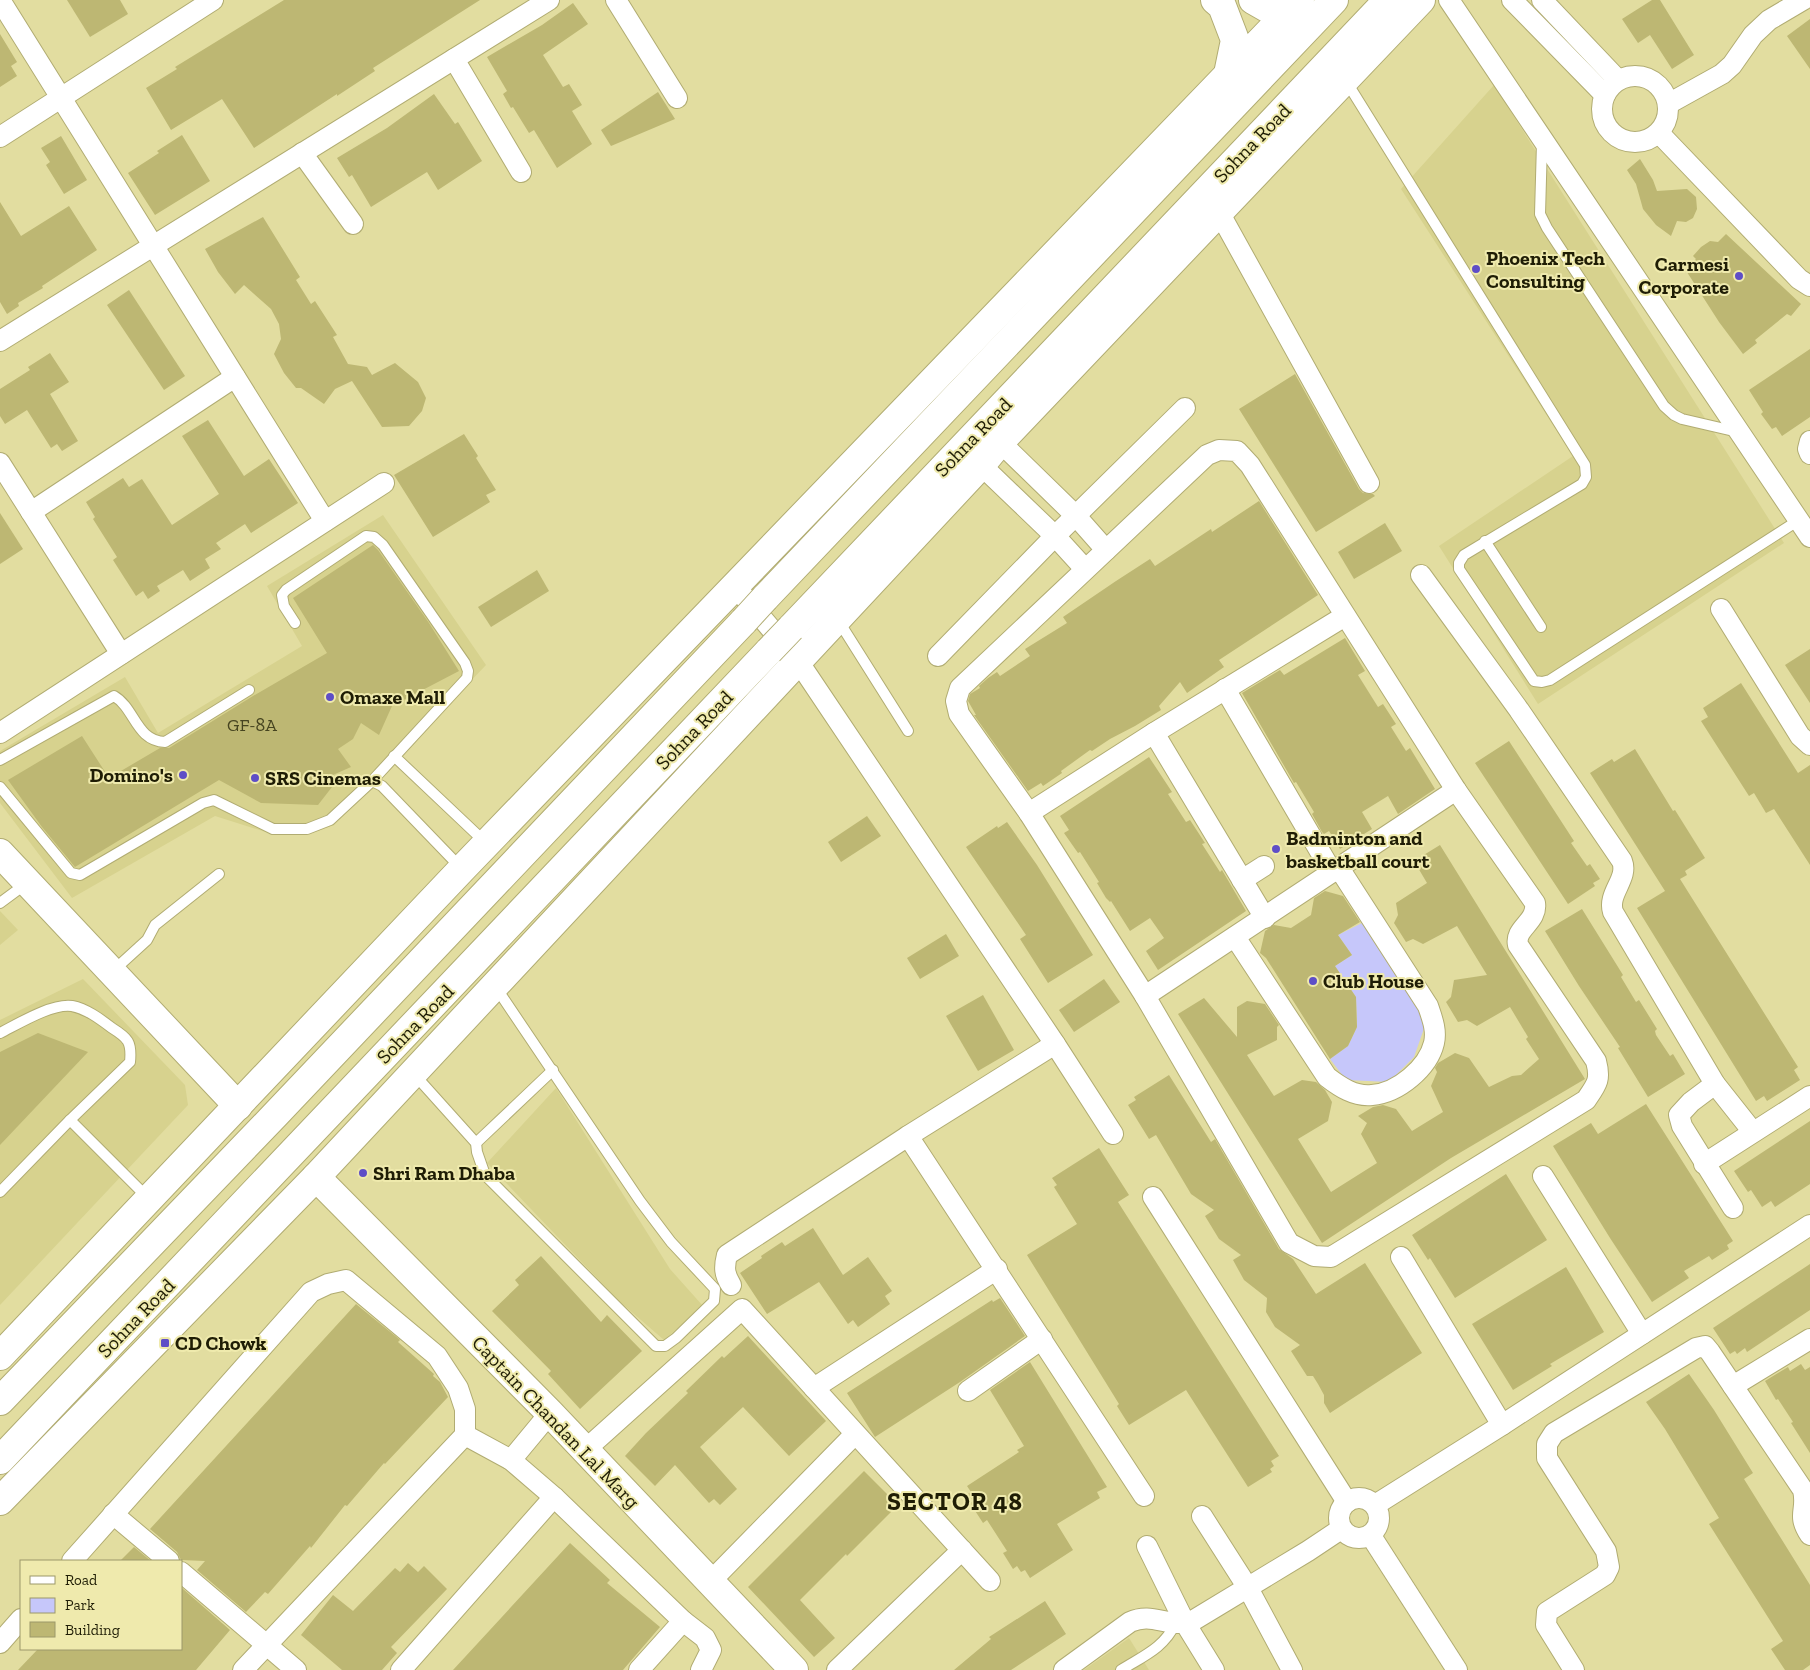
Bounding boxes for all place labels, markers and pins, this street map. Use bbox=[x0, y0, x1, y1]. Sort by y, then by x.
place label: Phoenix Tech Consulting bbox=[1486, 246, 1605, 293]
place label: Carmesi Corporate bbox=[1638, 252, 1729, 299]
marker: Phoenix Tech Consulting bbox=[1470, 263, 1482, 275]
marker: Carmesi Corporate bbox=[1733, 270, 1745, 282]
place label: Omaxe Mall bbox=[340, 685, 446, 709]
marker: Omaxe Mall bbox=[324, 691, 336, 703]
place label: Domino's bbox=[90, 763, 173, 787]
place label: SRS Cinemas bbox=[265, 766, 381, 790]
marker: Domino's bbox=[177, 769, 189, 781]
marker: SRS Cinemas bbox=[249, 772, 261, 784]
place label: Badminton and basketball court bbox=[1285, 826, 1431, 873]
marker: Badminton and basketball court bbox=[1270, 843, 1282, 855]
place label: Club House bbox=[1323, 969, 1424, 993]
marker: Club House bbox=[1307, 975, 1319, 987]
place label: Shri Ram Dhaba bbox=[373, 1161, 515, 1185]
marker: Shri Ram Dhaba bbox=[357, 1167, 369, 1179]
place label: CD Chowk bbox=[175, 1331, 266, 1355]
marker: CD Chowk bbox=[159, 1337, 171, 1349]

